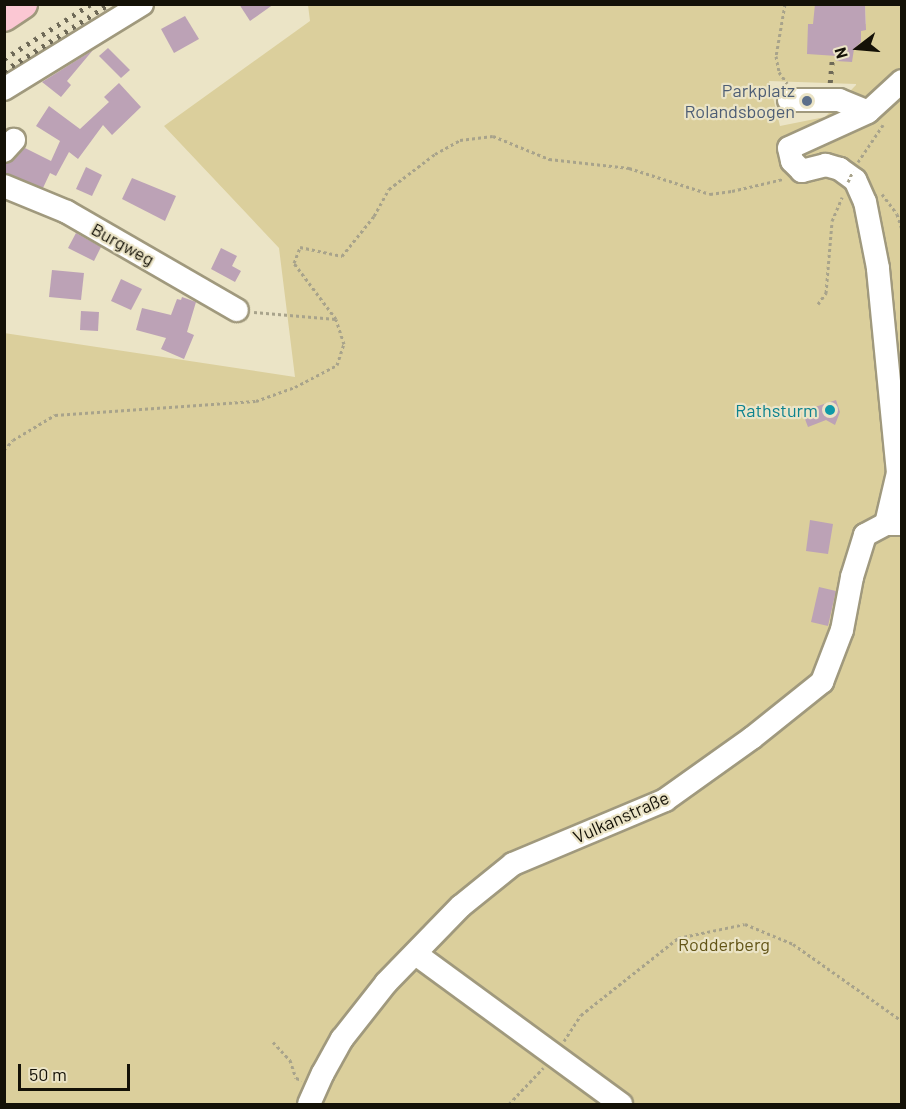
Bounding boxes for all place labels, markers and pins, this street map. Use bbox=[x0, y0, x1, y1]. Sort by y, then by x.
place label: Parkplatz Rolandsbogen bbox=[684, 80, 795, 122]
marker: Parkplatz Rolandsbogen bbox=[800, 94, 814, 108]
place label: Rathsturm bbox=[735, 399, 818, 421]
marker: Rathsturm bbox=[823, 403, 837, 417]

